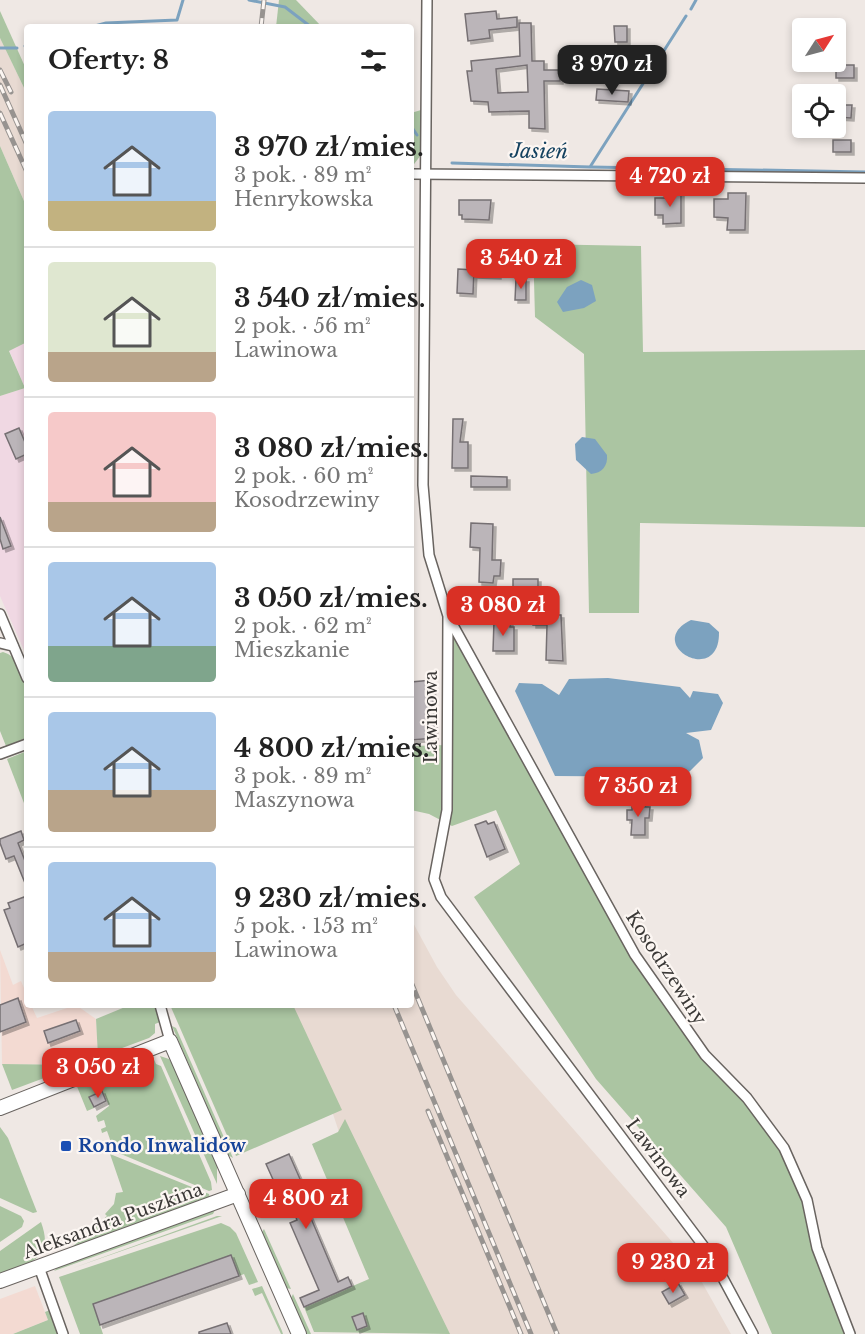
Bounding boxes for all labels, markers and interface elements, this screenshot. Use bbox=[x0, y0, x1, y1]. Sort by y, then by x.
north arrow bbox=[792, 18, 846, 72]
map controls bbox=[792, 18, 846, 138]
text: Oferty: 8 bbox=[48, 44, 169, 76]
icon: filters bbox=[357, 44, 390, 77]
pin: 3 970 zł bbox=[550, 45, 674, 96]
text: 3 970 zł bbox=[572, 52, 652, 76]
button: locate bbox=[792, 84, 846, 138]
text: 3 970 zł/mies. bbox=[234, 131, 424, 163]
icon: home bbox=[96, 135, 168, 207]
water label: Jasień bbox=[509, 138, 568, 164]
pin: 4 720 zł bbox=[608, 157, 732, 208]
text: 3 pok. · 89 m² bbox=[234, 163, 371, 187]
text: 4 720 zł bbox=[630, 164, 710, 188]
text: Henrykowska bbox=[234, 187, 373, 211]
pin: 3 540 zł bbox=[459, 239, 583, 290]
text: 3 540 zł bbox=[480, 246, 562, 270]
text: 3 540 zł/mies. bbox=[234, 282, 425, 314]
icon: home bbox=[96, 286, 168, 358]
text: 2 pok. · 56 m² bbox=[234, 314, 371, 338]
text: Lawinowa bbox=[234, 338, 337, 362]
text: 3 080 zł/mies. bbox=[234, 432, 429, 464]
icon: home bbox=[96, 436, 168, 508]
text: 2 pok. · 60 m² bbox=[234, 464, 374, 488]
text: Kosodrzewiny bbox=[234, 488, 380, 512]
text: 3 050 zł/mies. bbox=[234, 582, 428, 614]
icon: home bbox=[96, 586, 168, 658]
pin: 3 080 zł bbox=[441, 586, 565, 637]
text: 3 080 zł bbox=[461, 593, 545, 617]
text: 2 pok. · 62 m² bbox=[234, 614, 372, 638]
text: Mieszkanie bbox=[234, 638, 350, 662]
street label: Lawinowa bbox=[420, 670, 442, 764]
text: 4 800 zł/mies. bbox=[234, 732, 430, 764]
icon: home bbox=[96, 736, 168, 808]
text: 3 pok. · 89 m² bbox=[234, 764, 371, 788]
pin: 7 350 zł bbox=[576, 767, 700, 818]
text: 7 350 zł bbox=[598, 774, 678, 798]
text: Maszynowa bbox=[234, 788, 354, 812]
text: 9 230 zł/mies. bbox=[234, 882, 427, 914]
icon: home bbox=[96, 886, 168, 958]
street label: Kosodrzewiny bbox=[621, 907, 711, 1029]
text: 5 pok. · 153 m² bbox=[234, 914, 378, 938]
text: Lawinowa bbox=[234, 938, 337, 962]
pin: 3 050 zł bbox=[36, 1048, 160, 1099]
text: 3 050 zł bbox=[56, 1055, 140, 1079]
street label: Lawinowa bbox=[621, 1114, 695, 1202]
place label: Rondo Inwalidów bbox=[78, 1135, 247, 1157]
marker: Rondo Inwalidów bbox=[59, 1139, 73, 1153]
street label: Aleksandra Puszkina bbox=[19, 1178, 206, 1264]
pin: 4 800 zł bbox=[244, 1179, 368, 1230]
text: 4 800 zł bbox=[263, 1186, 349, 1210]
pin: 9 230 zł bbox=[611, 1243, 735, 1294]
text: 9 230 zł bbox=[631, 1250, 715, 1274]

